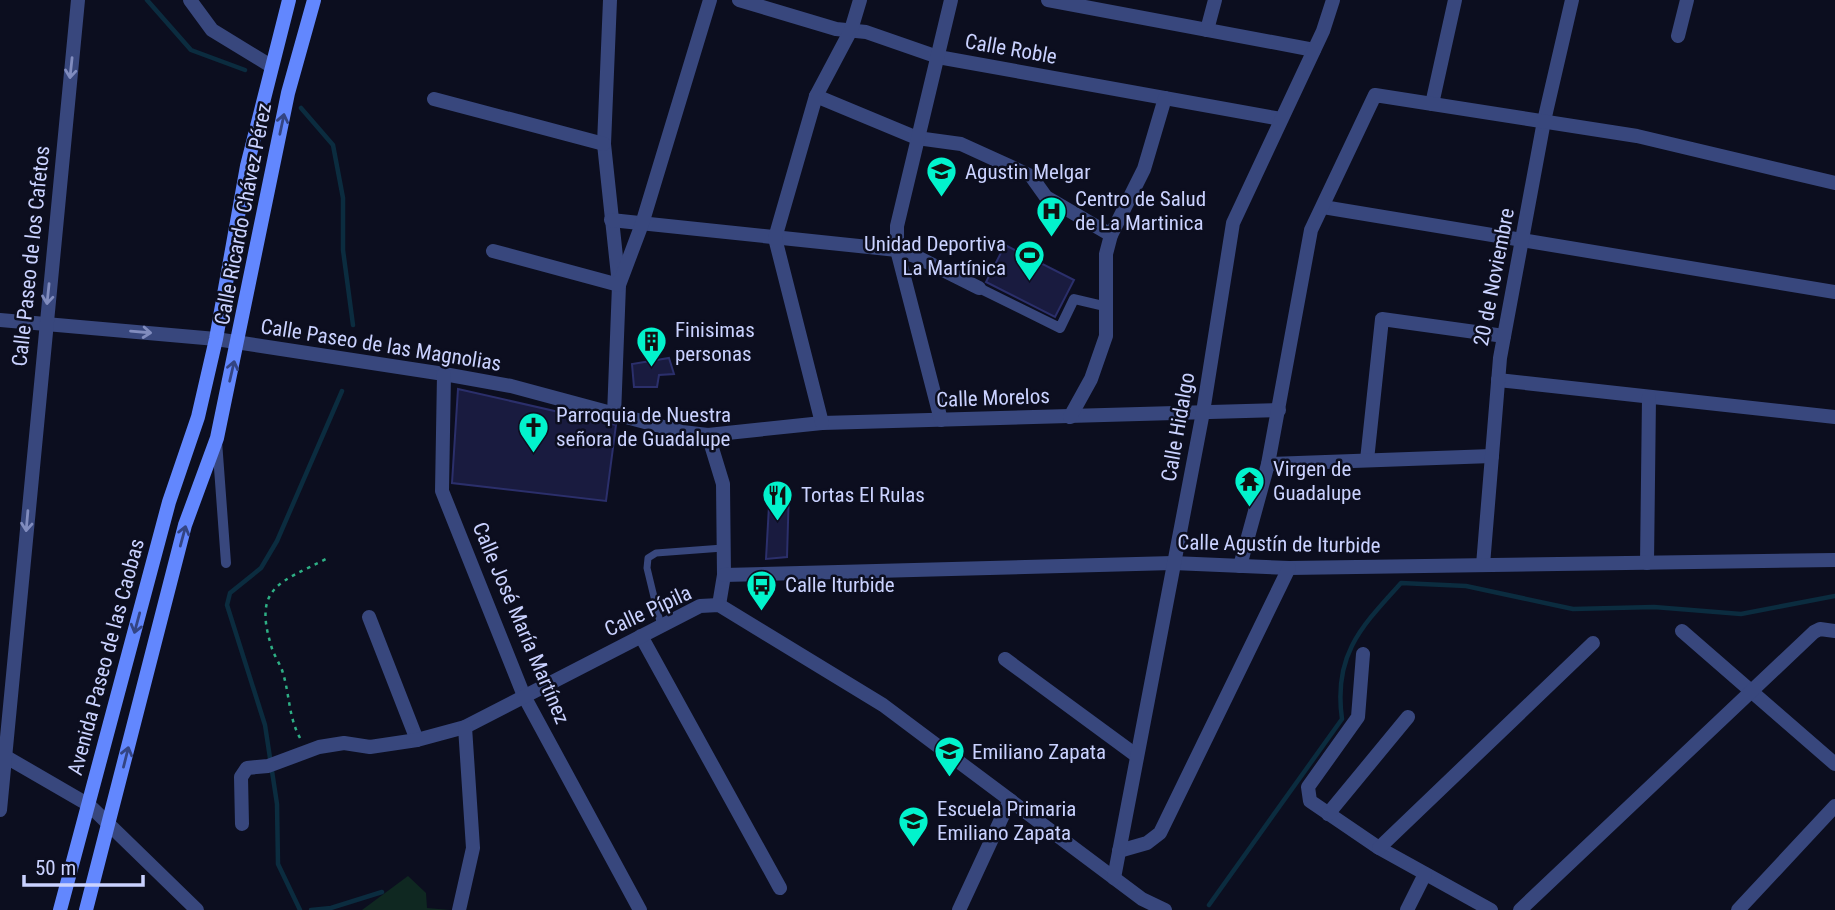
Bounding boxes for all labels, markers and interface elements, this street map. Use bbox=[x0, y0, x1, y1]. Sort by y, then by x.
street label: Calle Roble bbox=[963, 29, 1059, 69]
one-way arrow bbox=[64, 56, 77, 79]
street label: Calle Ricardo Chávez Pérez bbox=[210, 101, 276, 327]
one-way arrow bbox=[275, 113, 289, 136]
street label: Calle Paseo de los Cafetos bbox=[7, 144, 55, 368]
school or university icon: Agustin Melgar bbox=[925, 155, 959, 199]
place label: Agustin Melgar bbox=[965, 160, 1091, 184]
place label: Centro de Salud de La Martinica bbox=[1075, 187, 1206, 235]
hospital icon: Centro de Salud de La Martinica bbox=[1035, 194, 1069, 238]
street label: 20 de Noviembre bbox=[1469, 206, 1519, 348]
place label: Unidad Deportiva La Martínica bbox=[864, 232, 1006, 280]
sports icon: Unidad Deportiva La Martínica bbox=[1012, 239, 1046, 283]
one-way arrow bbox=[41, 282, 54, 305]
street label: Calle Paseo de las Magnolias bbox=[259, 314, 503, 376]
place label: Finisimas personas bbox=[675, 318, 755, 366]
building icon: Finisimas personas bbox=[635, 325, 669, 369]
one-way arrow bbox=[129, 326, 152, 339]
one-way arrow bbox=[226, 360, 239, 383]
street label: Calle Hidalgo bbox=[1157, 371, 1199, 483]
street label: Calle Morelos bbox=[936, 384, 1050, 412]
place label: Parroquia de Nuestra señora de Guadalupe bbox=[556, 403, 731, 451]
church icon: Parroquia de Nuestra señora de Guadalupe bbox=[516, 410, 550, 454]
place label: Virgen de Guadalupe bbox=[1273, 457, 1361, 505]
temple icon: Virgen de Guadalupe bbox=[1233, 464, 1267, 508]
restaurant icon: Tortas El Rulas bbox=[761, 478, 795, 522]
place label: Tortas El Rulas bbox=[801, 483, 925, 507]
one-way arrow bbox=[20, 509, 33, 532]
street label: Calle José María Martínez bbox=[468, 519, 574, 727]
one-way arrow bbox=[177, 525, 190, 548]
street label: Calle Agustín de Iturbide bbox=[1177, 530, 1381, 558]
street label: Avenida Paseo de las Caobas bbox=[63, 536, 149, 778]
bus stop icon: Calle Iturbide bbox=[745, 568, 779, 612]
place label: Calle Iturbide bbox=[785, 573, 895, 597]
street label: Calle Pípila bbox=[601, 580, 695, 642]
one-way arrow bbox=[129, 612, 142, 634]
school or university icon: Emiliano Zapata bbox=[932, 735, 966, 779]
place label: Emiliano Zapata bbox=[972, 740, 1106, 764]
one-way arrow bbox=[120, 746, 133, 768]
place label: Escuela Primaria Emiliano Zapata bbox=[937, 797, 1076, 845]
school or university icon: Escuela Primaria Emiliano Zapata bbox=[897, 804, 931, 848]
scale bar bbox=[24, 844, 144, 888]
text: 50 m bbox=[35, 856, 76, 880]

